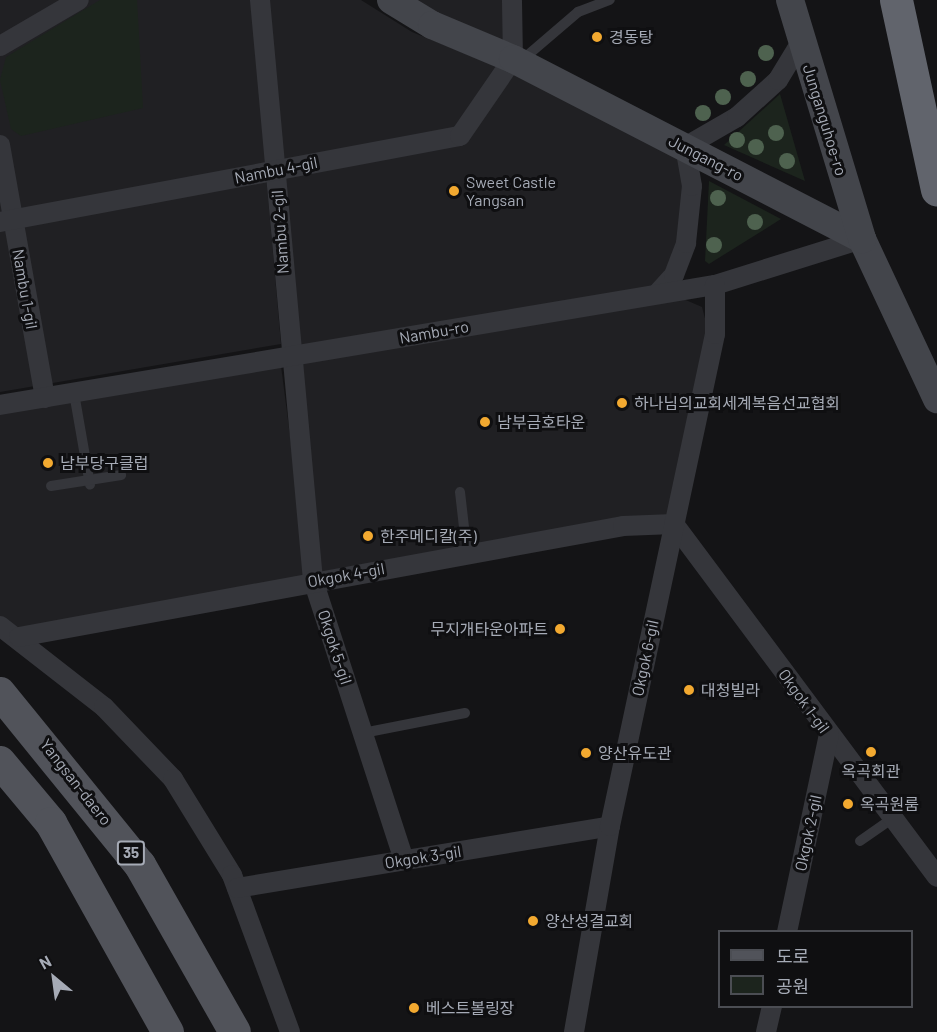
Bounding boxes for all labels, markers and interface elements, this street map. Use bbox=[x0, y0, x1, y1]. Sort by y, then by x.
place label: 경동탕 bbox=[609, 27, 653, 47]
marker: 경동탕 bbox=[590, 30, 604, 44]
street label: Junganguhoe-ro bbox=[799, 62, 851, 178]
street label: Jungang-ro bbox=[666, 131, 746, 185]
street label: Nambu 4-gil bbox=[233, 153, 319, 187]
place label: Sweet Castle Yangsan bbox=[466, 172, 556, 210]
marker: Sweet Castle Yangsan bbox=[447, 184, 461, 198]
street label: Nambu 2-gil bbox=[267, 189, 293, 275]
street label: Nambu 1-gil bbox=[9, 247, 41, 331]
street label: Nambu-ro bbox=[398, 316, 470, 348]
place label: 하나님의교회세계복음선교협회 bbox=[634, 393, 840, 413]
marker: 하나님의교회세계복음선교협회 bbox=[615, 396, 629, 410]
place label: 남부금호타운 bbox=[497, 412, 585, 432]
marker: 남부금호타운 bbox=[478, 415, 492, 429]
place label: 남부당구클럽 bbox=[60, 453, 148, 473]
marker: 남부당구클럽 bbox=[41, 456, 55, 470]
place label: 한주메디칼(주) bbox=[380, 526, 477, 546]
marker: 한주메디칼(주) bbox=[361, 529, 375, 543]
street label: Okgok 4-gil bbox=[306, 559, 386, 591]
street label: Okgok 5-gil bbox=[314, 607, 356, 687]
street label: Okgok 6-gil bbox=[628, 618, 662, 698]
place label: 무지개타운아파트 bbox=[430, 619, 548, 639]
marker: 무지개타운아파트 bbox=[553, 622, 567, 636]
street label: Okgok 1-gil bbox=[774, 665, 834, 737]
place label: 대청빌라 bbox=[701, 680, 760, 700]
marker: 대청빌라 bbox=[682, 683, 696, 697]
street label: Yangsan-daero bbox=[36, 735, 116, 829]
place label: 양산유도관 bbox=[598, 743, 672, 763]
marker: 옥곡회관 bbox=[864, 745, 878, 759]
marker: 양산유도관 bbox=[579, 746, 593, 760]
place label: 옥곡회관 bbox=[842, 761, 900, 781]
street label: Okgok 2-gil bbox=[791, 793, 825, 873]
place label: 옥곡원룸 bbox=[860, 794, 919, 814]
marker: 옥곡원룸 bbox=[841, 797, 855, 811]
road number: 35 bbox=[116, 841, 146, 865]
street label: Okgok 3-gil bbox=[383, 841, 463, 873]
place label: 양산성결교회 bbox=[545, 911, 633, 931]
marker: 양산성결교회 bbox=[526, 914, 540, 928]
legend bbox=[718, 930, 913, 1008]
text: 도로 bbox=[776, 945, 809, 967]
north arrow bbox=[24, 948, 84, 1008]
text: N bbox=[36, 951, 54, 973]
text: 공원 bbox=[776, 975, 809, 997]
place label: 베스트볼링장 bbox=[426, 998, 514, 1018]
marker: 베스트볼링장 bbox=[407, 1001, 421, 1015]

